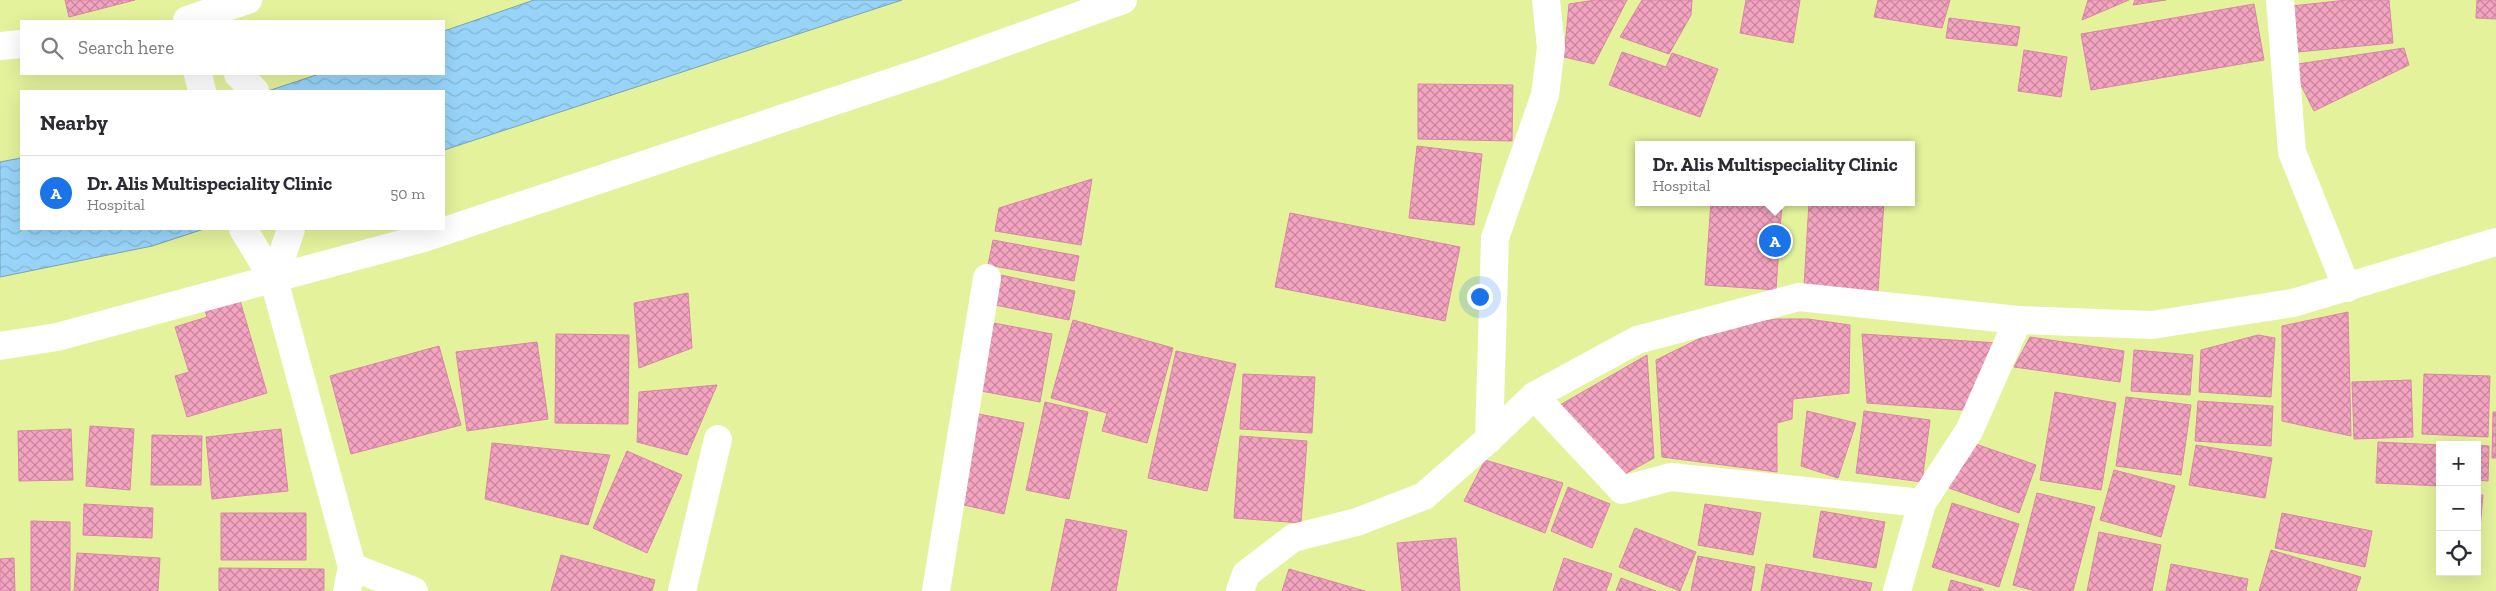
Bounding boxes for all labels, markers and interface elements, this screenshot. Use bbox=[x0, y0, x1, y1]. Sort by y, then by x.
search box bbox=[20, 20, 445, 75]
icon: search bbox=[38, 34, 66, 62]
text: Search here bbox=[78, 36, 174, 59]
text: Nearby bbox=[40, 110, 108, 135]
popup bbox=[1635, 141, 1915, 206]
text: Dr. Alis Multispeciality Clinic bbox=[1652, 153, 1898, 176]
text: Dr. Alis Multispeciality Clinic bbox=[87, 172, 332, 195]
text: Hospital bbox=[1652, 176, 1711, 195]
text: A bbox=[51, 184, 62, 203]
text: 50 m bbox=[390, 184, 425, 203]
text: Hospital bbox=[87, 195, 145, 214]
pin: A bbox=[1759, 222, 1791, 260]
your location bbox=[1467, 284, 1493, 310]
map controls bbox=[2436, 441, 2481, 576]
button: + bbox=[2436, 441, 2481, 486]
button: − bbox=[2436, 486, 2481, 531]
button: locate bbox=[2436, 531, 2481, 576]

